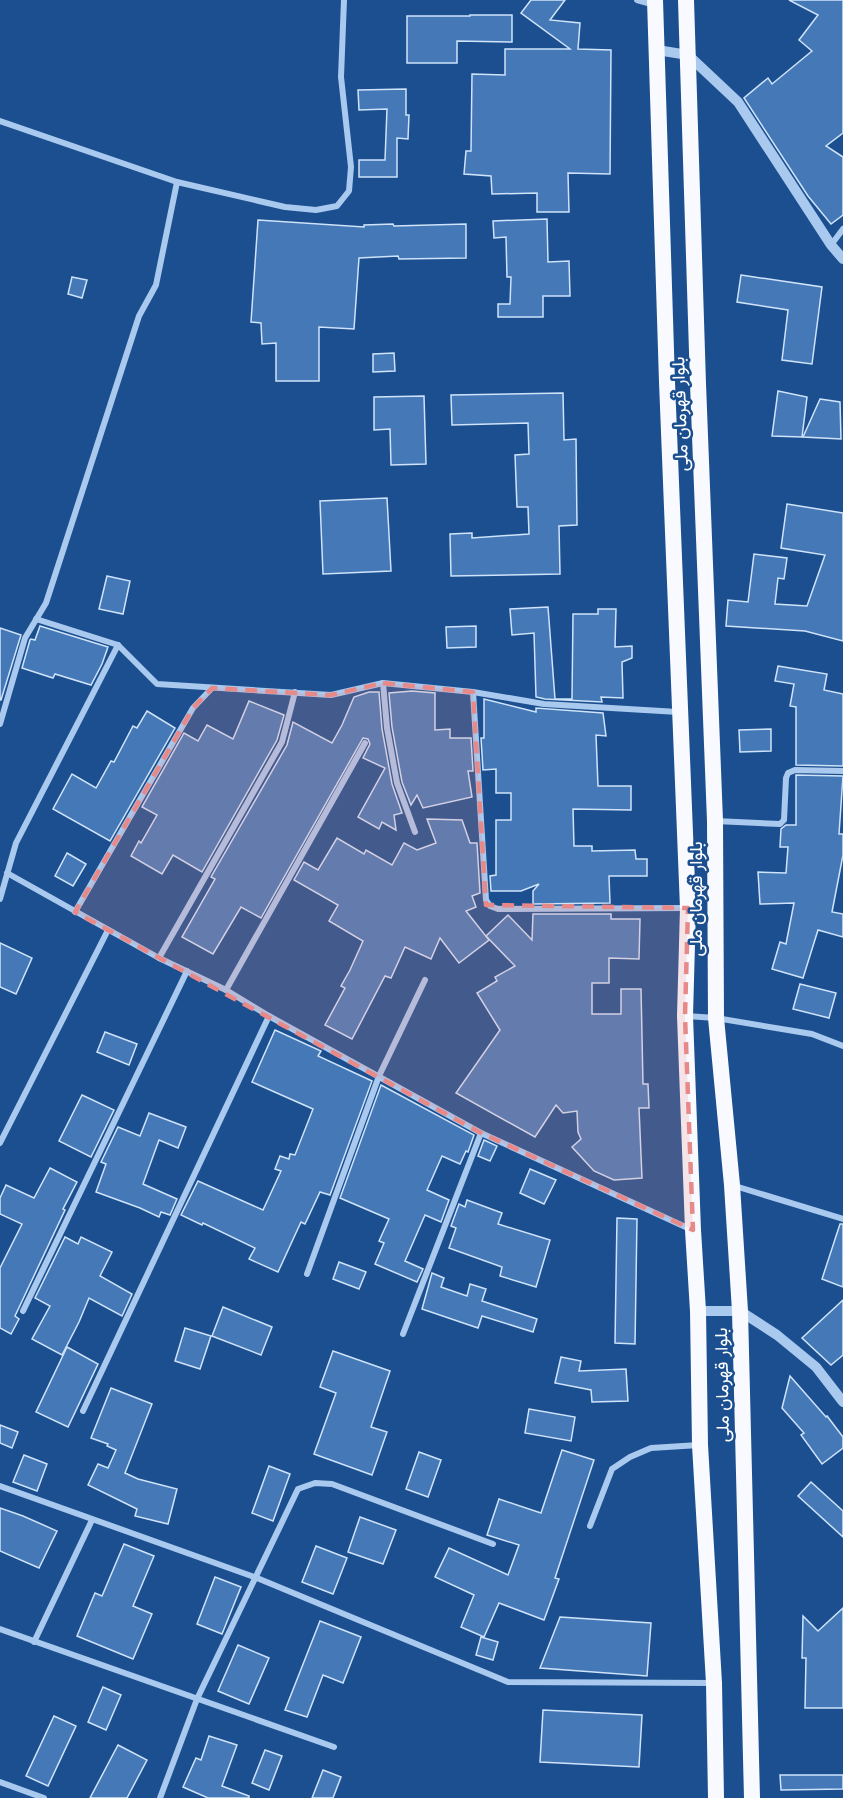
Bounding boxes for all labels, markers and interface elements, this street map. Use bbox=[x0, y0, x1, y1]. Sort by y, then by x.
street label: بلوار قهرمان ملی bbox=[667, 356, 693, 472]
street label: بلوار قهرمان ملی bbox=[685, 842, 707, 956]
street label: بلوار قهرمان ملی bbox=[710, 1327, 734, 1443]

